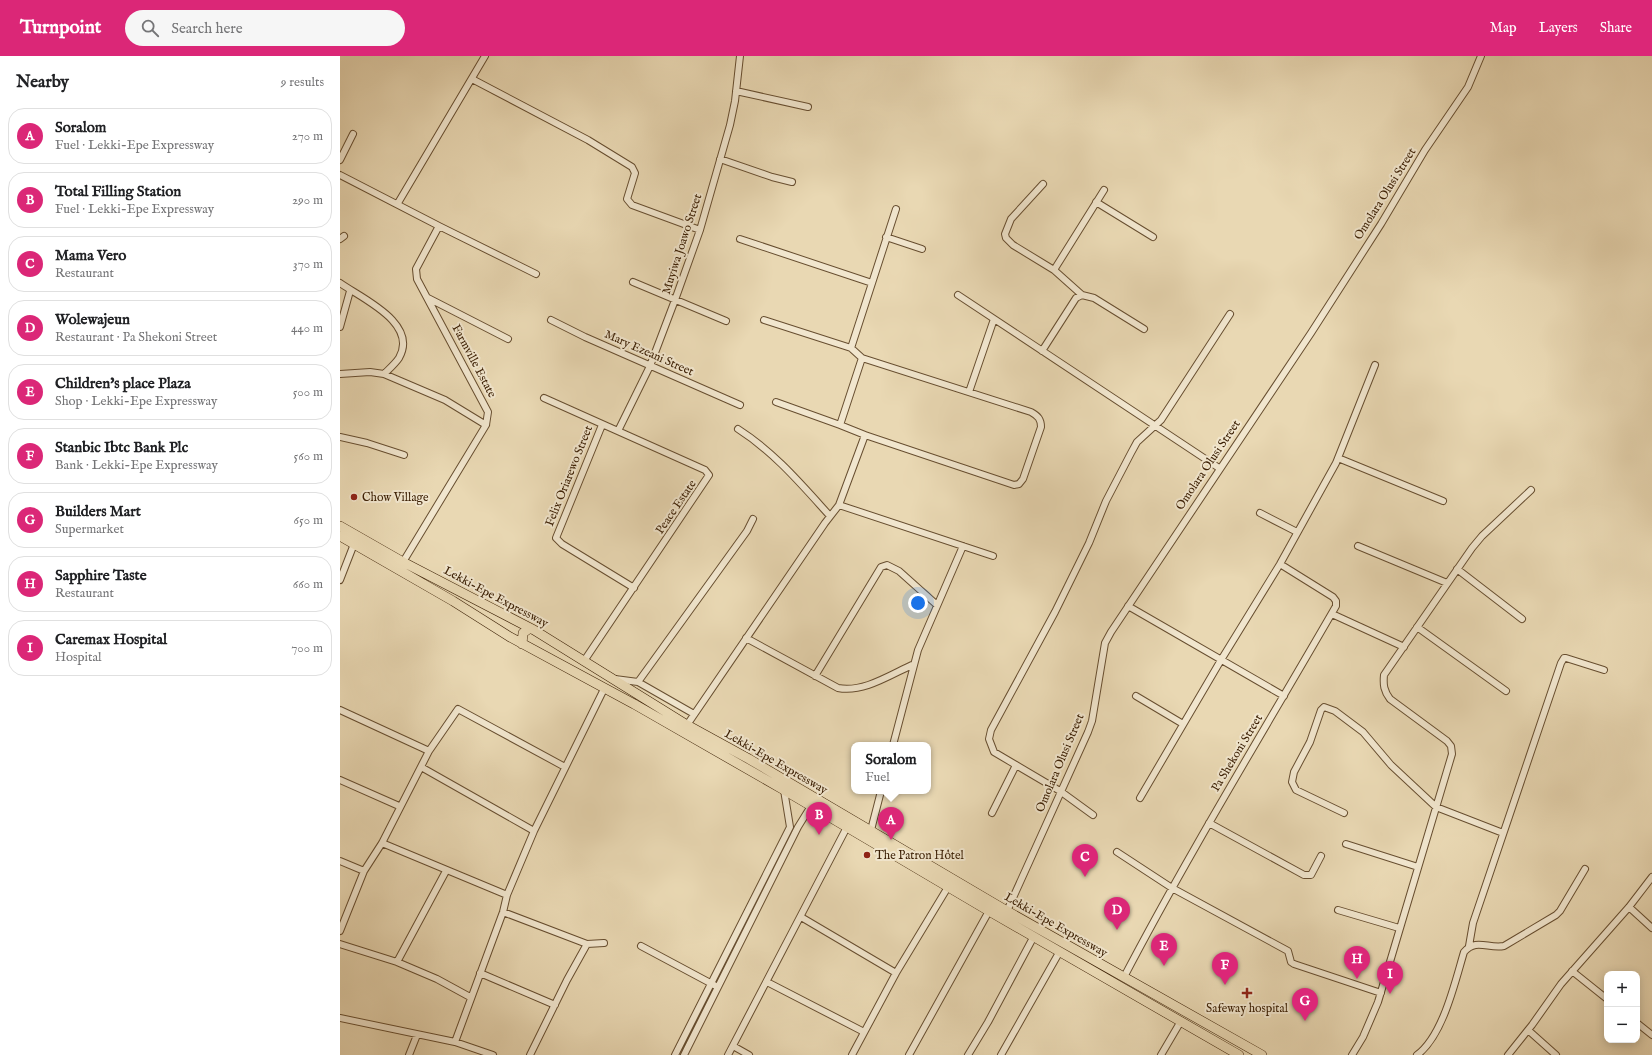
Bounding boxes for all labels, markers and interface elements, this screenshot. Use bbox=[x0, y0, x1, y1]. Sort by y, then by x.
search box bbox=[125, 10, 405, 46]
text: Turnpoint bbox=[20, 16, 101, 40]
icon: search bbox=[139, 17, 161, 39]
text: Search here bbox=[171, 19, 243, 38]
text: Map bbox=[1490, 19, 1517, 37]
text: Layers bbox=[1539, 19, 1578, 37]
text: Share bbox=[1600, 19, 1632, 37]
text: Nearby bbox=[16, 72, 69, 93]
text: 9 results bbox=[281, 74, 324, 91]
text: Soralom bbox=[55, 118, 106, 137]
text: A bbox=[26, 128, 34, 145]
text: 270 m bbox=[292, 128, 323, 145]
text: Fuel · Lekki-Epe Expressway bbox=[55, 137, 214, 154]
street label: Omolara Olusi Street bbox=[1351, 145, 1419, 243]
text: Total Filling Station bbox=[55, 182, 181, 201]
text: B bbox=[26, 192, 34, 209]
text: 290 m bbox=[292, 192, 323, 209]
street label: Muyiwa Joawo Street bbox=[659, 192, 706, 296]
text: Fuel · Lekki-Epe Expressway bbox=[55, 201, 214, 218]
text: Mama Vero bbox=[55, 246, 126, 265]
text: C bbox=[25, 256, 35, 273]
text: 370 m bbox=[293, 256, 323, 273]
text: Restaurant bbox=[55, 265, 114, 282]
text: Wolewajeun bbox=[55, 310, 130, 329]
text: D bbox=[25, 320, 35, 337]
text: 440 m bbox=[291, 320, 323, 337]
street label: Farmville Estate bbox=[448, 322, 500, 401]
street label: Mary Ezeani Street bbox=[602, 327, 696, 379]
text: Restaurant · Pa Shekoni Street bbox=[55, 329, 217, 346]
text: Children's place Plaza bbox=[55, 374, 191, 393]
text: E bbox=[25, 384, 35, 401]
text: 500 m bbox=[293, 384, 323, 401]
text: Shop · Lekki-Epe Expressway bbox=[55, 393, 217, 410]
street label: Omolara Olusi Street bbox=[1172, 417, 1244, 513]
street label: Felix Oriarewo Street bbox=[542, 423, 596, 529]
text: Stanbic Ibtc Bank Plc bbox=[55, 438, 188, 457]
text: F bbox=[26, 448, 34, 465]
text: 560 m bbox=[294, 448, 323, 465]
text: Bank · Lekki-Epe Expressway bbox=[55, 457, 218, 474]
street label: Peace Estate bbox=[652, 477, 700, 537]
place label: Chow Village bbox=[362, 490, 429, 505]
marker: Chow Village bbox=[349, 492, 359, 502]
text: Builders Mart bbox=[55, 502, 141, 521]
text: G bbox=[25, 512, 35, 529]
text: 650 m bbox=[294, 512, 323, 529]
text: Supermarket bbox=[55, 521, 124, 538]
street label: Lekki-Epe Expressway bbox=[441, 563, 551, 632]
text: Sapphire Taste bbox=[55, 566, 147, 585]
text: H bbox=[24, 576, 36, 593]
text: 660 m bbox=[293, 576, 323, 593]
text: Restaurant bbox=[55, 585, 114, 602]
your location bbox=[908, 593, 928, 613]
text: Caremax Hospital bbox=[55, 630, 167, 649]
text: I bbox=[27, 640, 33, 657]
text: 700 m bbox=[291, 640, 323, 657]
text: Hospital bbox=[55, 649, 102, 666]
street label: Omolara Olusi Street bbox=[1032, 711, 1088, 815]
street label: Pa Shekoni Street bbox=[1208, 712, 1266, 794]
street label: Lekki-Epe Expressway bbox=[721, 726, 830, 799]
popup bbox=[851, 742, 931, 794]
text: Soralom bbox=[865, 750, 917, 769]
text: Fuel bbox=[865, 769, 890, 786]
pin: B bbox=[806, 802, 832, 835]
pin: A bbox=[878, 807, 904, 840]
pin: C bbox=[1072, 844, 1098, 877]
place label: The Patron Hôtel bbox=[875, 848, 964, 863]
marker: The Patron Hôtel bbox=[862, 850, 872, 860]
street label: Lekki-Epe Expressway bbox=[1001, 889, 1110, 962]
pin: D bbox=[1104, 897, 1130, 930]
pin: E bbox=[1151, 933, 1177, 966]
pin: H bbox=[1344, 946, 1370, 979]
pin: F bbox=[1212, 952, 1238, 985]
pin: I bbox=[1377, 961, 1403, 994]
map controls bbox=[1604, 971, 1640, 1043]
button: + bbox=[1604, 971, 1640, 1007]
marker: Safeway hospital bbox=[1241, 987, 1253, 999]
pin: G bbox=[1292, 988, 1318, 1021]
place label: Safeway hospital bbox=[1206, 1001, 1289, 1017]
button: − bbox=[1604, 1007, 1640, 1043]

